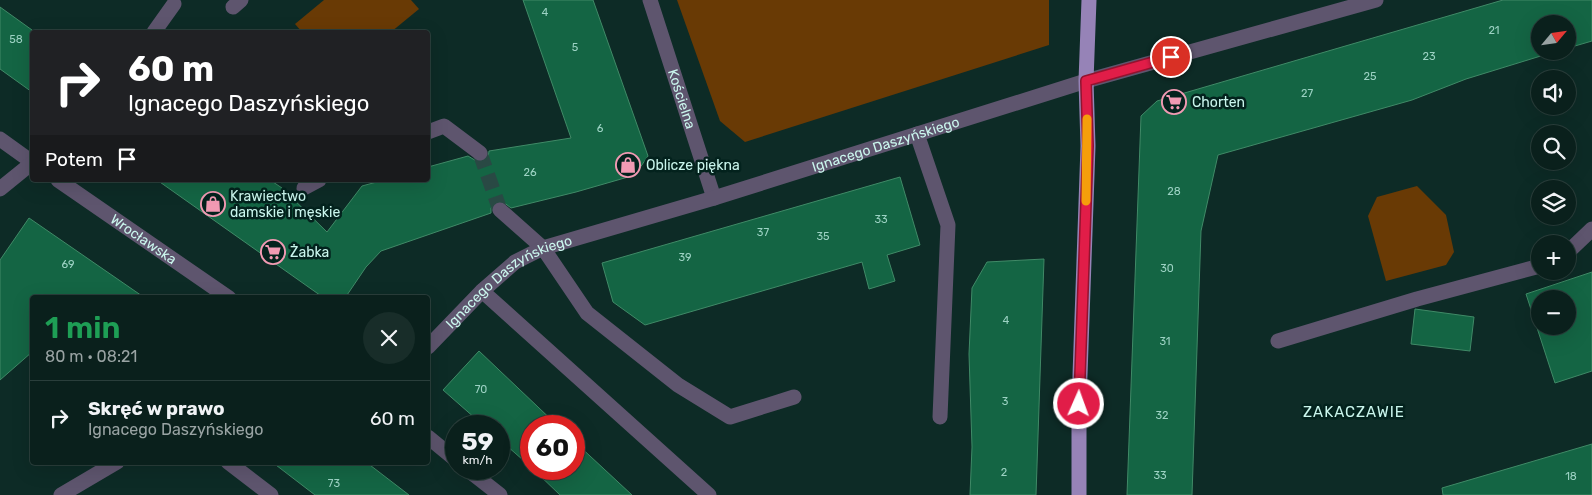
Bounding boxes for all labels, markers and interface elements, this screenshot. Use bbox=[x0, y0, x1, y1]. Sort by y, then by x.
house number: 4 bbox=[542, 6, 549, 19]
north arrow bbox=[1531, 15, 1576, 60]
map controls bbox=[1531, 15, 1576, 335]
house number: 21 bbox=[1488, 24, 1500, 37]
house number: 58 bbox=[9, 33, 23, 46]
pin bbox=[1150, 36, 1192, 78]
house number: 5 bbox=[572, 41, 579, 54]
icon: arrive bbox=[1157, 43, 1185, 71]
text: 60 m bbox=[128, 48, 214, 90]
icon: right bbox=[45, 50, 110, 115]
house number: 23 bbox=[1422, 50, 1436, 63]
street label: Kościelna bbox=[664, 67, 699, 131]
house number: 25 bbox=[1364, 70, 1377, 83]
button: sound bbox=[1531, 70, 1576, 115]
house number: 27 bbox=[1301, 87, 1313, 100]
supermarket icon: Chorten bbox=[1161, 89, 1187, 115]
text: Ignacego Daszyńskiego bbox=[128, 90, 369, 117]
place label: Chorten bbox=[1192, 94, 1245, 111]
street label: Ignacego Daszyńskiego bbox=[810, 113, 962, 176]
house number: 6 bbox=[597, 122, 604, 135]
button: search bbox=[1531, 125, 1576, 170]
icon: arrive bbox=[113, 145, 141, 173]
text: Potem bbox=[45, 148, 103, 171]
shop icon: Oblicze piękna bbox=[615, 152, 641, 178]
place label: Oblicze piękna bbox=[646, 157, 740, 174]
house number: 26 bbox=[523, 166, 537, 179]
button: layers bbox=[1531, 180, 1576, 225]
house number: 28 bbox=[1167, 185, 1181, 198]
place label: Krawiectwo damskie i męskie bbox=[230, 188, 340, 221]
shop icon: Krawiectwo damskie i męskie bbox=[200, 191, 226, 217]
street label: Wrocławska bbox=[107, 211, 180, 268]
house number: 33 bbox=[874, 213, 888, 226]
house number: 37 bbox=[757, 226, 769, 239]
house number: 35 bbox=[816, 230, 830, 243]
street label: Ignacego Daszyńskiego bbox=[442, 232, 574, 332]
button: + bbox=[1531, 235, 1576, 280]
supermarket icon: Żabka bbox=[260, 239, 286, 265]
place label: Żabka bbox=[290, 244, 329, 261]
house number: 39 bbox=[678, 251, 692, 264]
house number: 69 bbox=[61, 258, 75, 271]
house number: 30 bbox=[1160, 262, 1174, 275]
button: − bbox=[1531, 290, 1576, 335]
text: 1 min bbox=[45, 310, 120, 346]
button: close bbox=[363, 312, 415, 364]
house number: 4 bbox=[1003, 314, 1010, 327]
house number: 31 bbox=[1159, 335, 1171, 348]
text: 80 m · 08:21 bbox=[45, 347, 137, 366]
position arrow bbox=[1052, 377, 1104, 429]
house number: 70 bbox=[475, 383, 487, 396]
house number: 3 bbox=[1002, 395, 1009, 408]
text: Skręć w prawo bbox=[88, 397, 225, 420]
district label: ZAKACZAWIE bbox=[1303, 403, 1405, 421]
icon: right bbox=[45, 404, 73, 432]
text: 60 m bbox=[370, 407, 415, 430]
house number: 32 bbox=[1155, 409, 1169, 422]
speed limit sign: 60 bbox=[520, 415, 585, 480]
text: Ignacego Daszyńskiego bbox=[88, 420, 264, 439]
text: 59 bbox=[461, 427, 494, 456]
text: km/h bbox=[463, 453, 492, 467]
house number: 2 bbox=[1001, 466, 1007, 479]
house number: 33 bbox=[1153, 469, 1167, 482]
house number: 18 bbox=[1565, 470, 1577, 483]
house number: 73 bbox=[328, 477, 341, 490]

